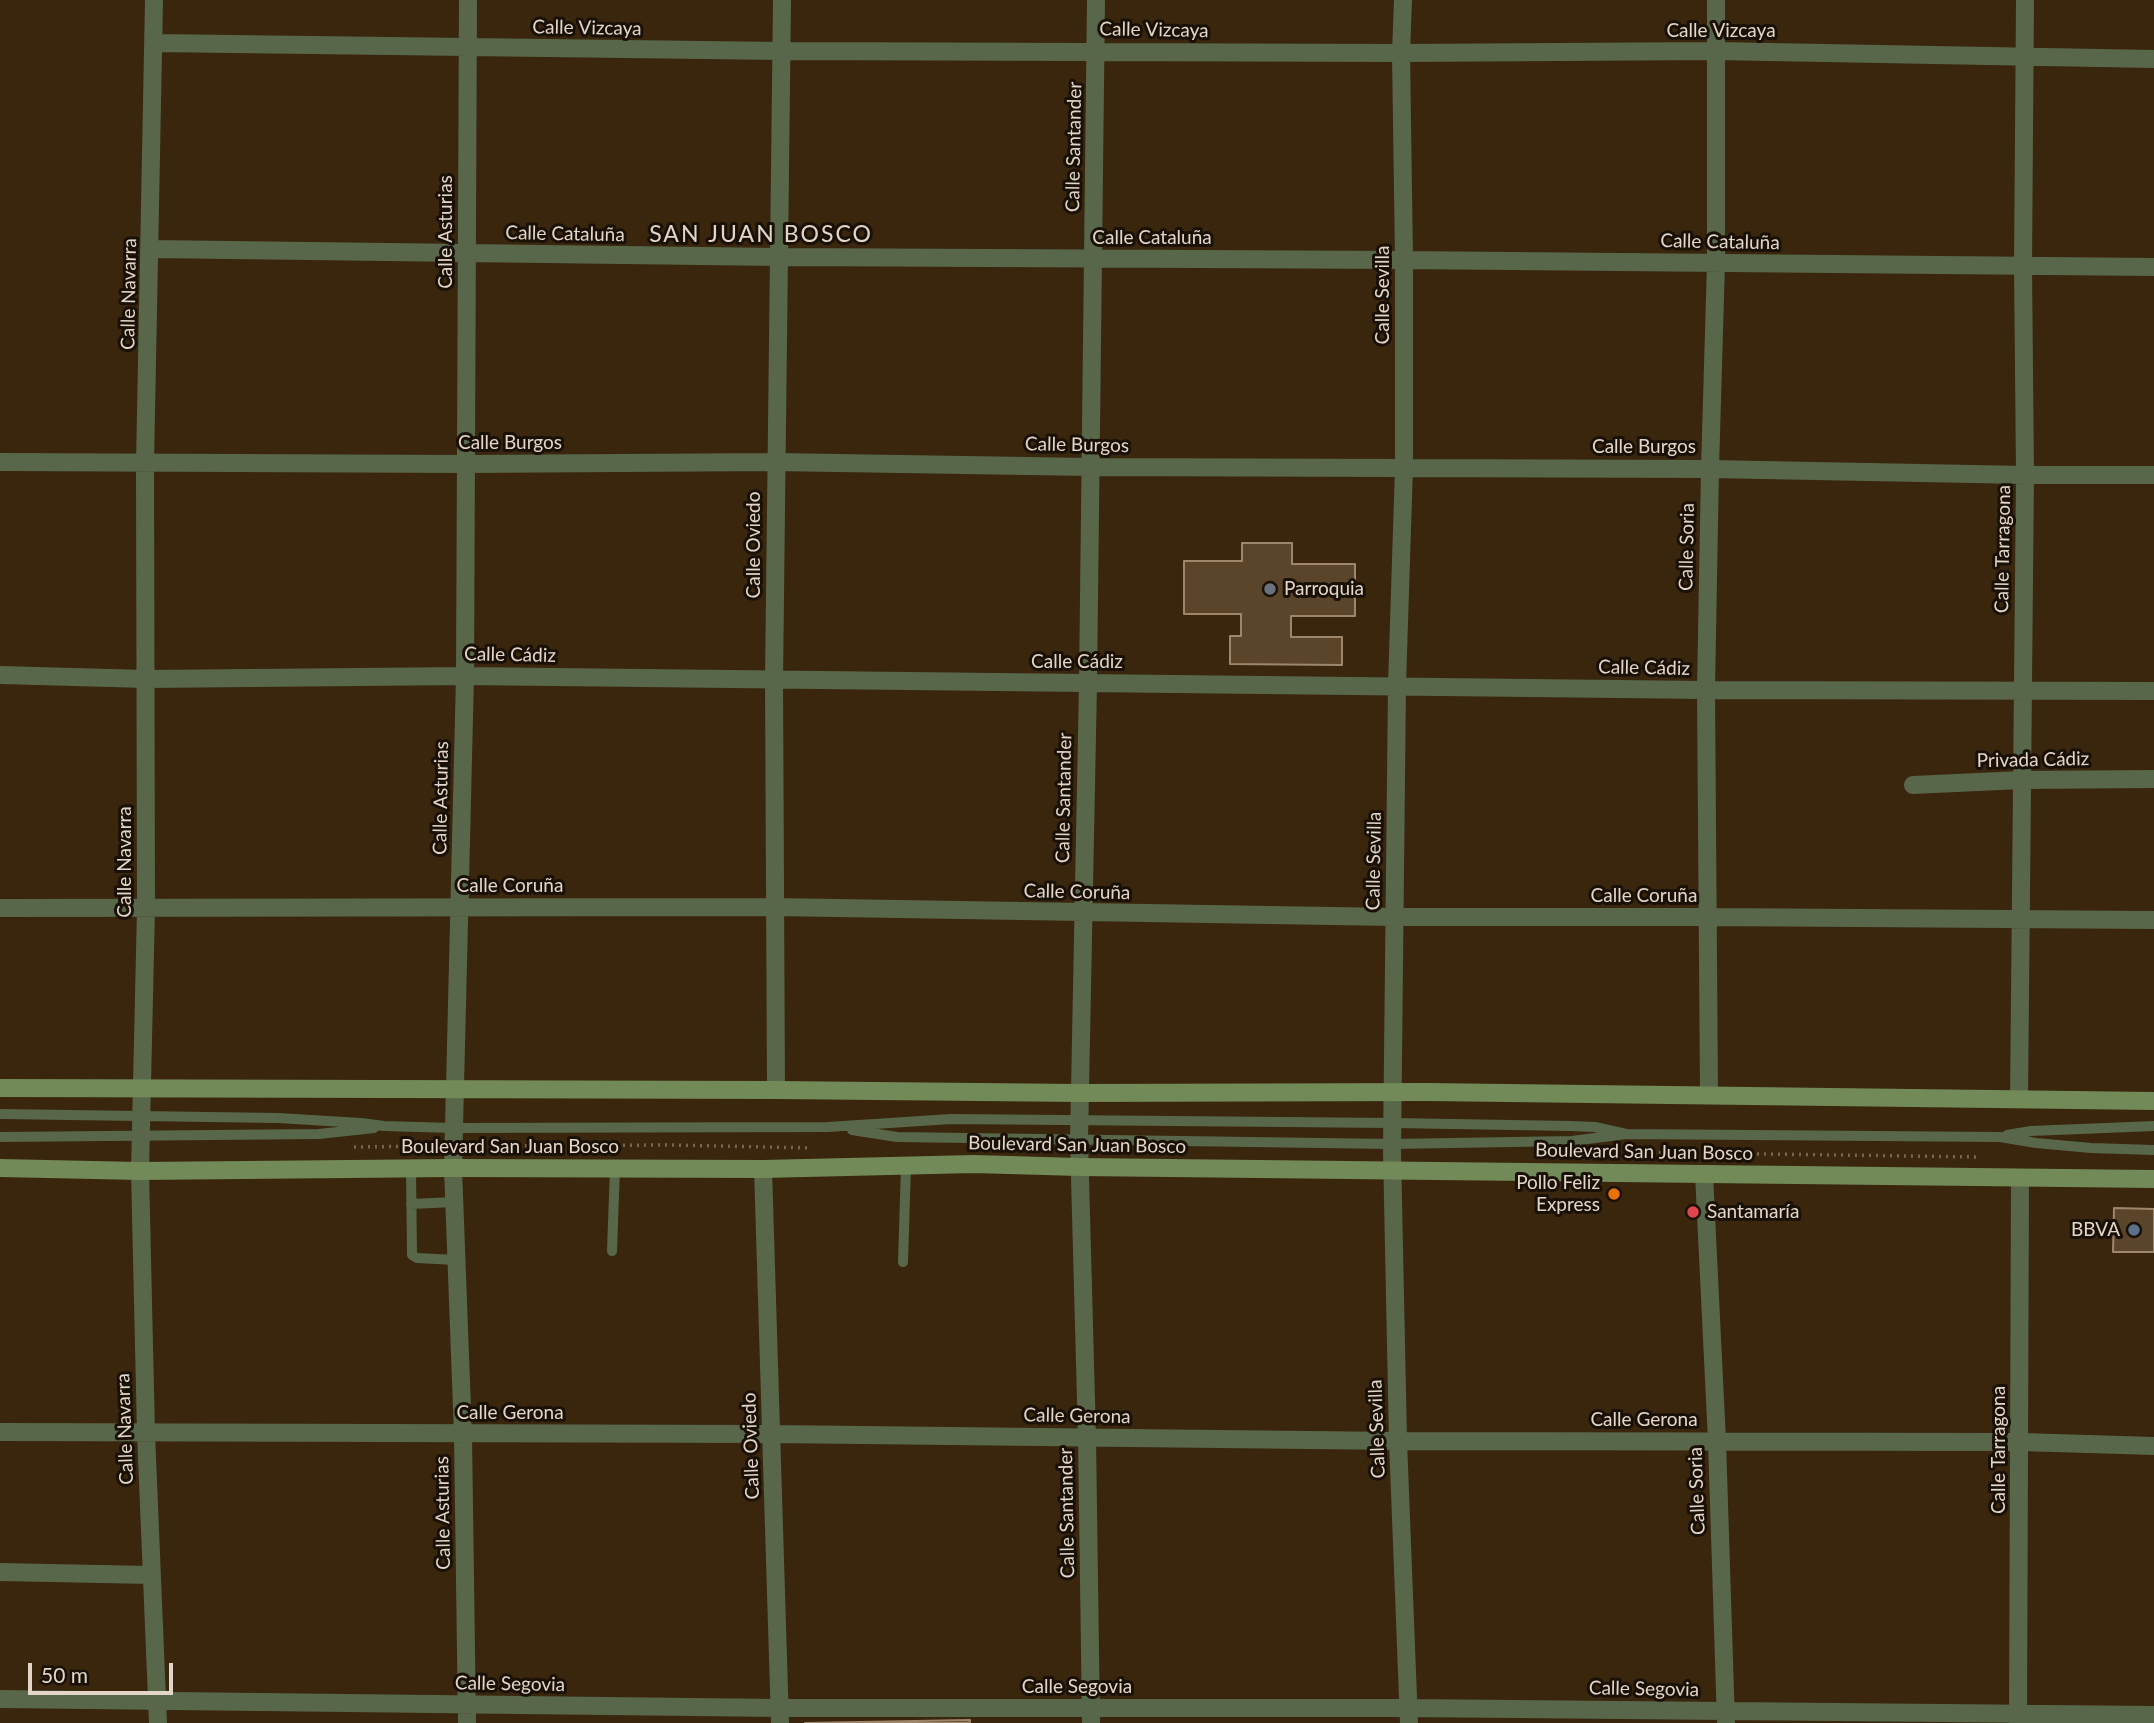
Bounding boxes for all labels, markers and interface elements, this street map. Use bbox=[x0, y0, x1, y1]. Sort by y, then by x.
street label: Calle Vizcaya bbox=[532, 16, 642, 40]
street label: Calle Vizcaya bbox=[1099, 18, 1209, 42]
street label: Calle Vizcaya bbox=[1666, 20, 1776, 42]
street label: Calle Santander bbox=[1061, 82, 1087, 212]
street label: Calle Asturias bbox=[435, 175, 457, 289]
district label: SAN JUAN BOSCO bbox=[651, 221, 871, 249]
street label: Calle Cataluña bbox=[505, 222, 625, 246]
street label: Calle Cataluña bbox=[1092, 227, 1212, 249]
street label: Calle Cataluña bbox=[1660, 230, 1780, 254]
street label: Calle Navarra bbox=[117, 238, 141, 350]
street label: Calle Sevilla bbox=[1372, 246, 1394, 344]
street label: Calle Burgos bbox=[458, 432, 562, 454]
street label: Calle Burgos bbox=[1025, 433, 1129, 457]
street label: Calle Burgos bbox=[1592, 436, 1696, 458]
street label: Calle Tarragona bbox=[1990, 485, 2016, 613]
street label: Calle Oviedo bbox=[743, 492, 765, 598]
street label: Calle Soria bbox=[1675, 503, 1699, 591]
place label: Parroquia bbox=[1284, 578, 1364, 600]
marker: Parroquia bbox=[1262, 581, 1278, 597]
street label: Calle Cádiz bbox=[464, 643, 556, 667]
street label: Calle Cádiz bbox=[1031, 651, 1123, 673]
street label: Calle Cádiz bbox=[1598, 656, 1690, 680]
street label: Calle Santander bbox=[1051, 733, 1077, 863]
street label: Calle Asturias bbox=[429, 741, 453, 855]
street label: Privada Cádiz bbox=[1977, 748, 2089, 772]
street label: Calle Navarra bbox=[114, 806, 136, 918]
street label: Calle Sevilla bbox=[1362, 811, 1386, 911]
street label: Calle Coruña bbox=[457, 875, 563, 897]
street label: Calle Coruña bbox=[1023, 880, 1131, 904]
street label: Calle Coruña bbox=[1591, 885, 1697, 907]
street label: Boulevard San Juan Bosco bbox=[968, 1132, 1186, 1158]
street label: Boulevard San Juan Bosco bbox=[401, 1136, 619, 1158]
street label: Boulevard San Juan Bosco bbox=[1535, 1139, 1753, 1165]
place label: Pollo Feliz Express bbox=[1516, 1172, 1600, 1216]
marker: Pollo Feliz Express bbox=[1606, 1186, 1622, 1202]
place label: Santamaría bbox=[1707, 1201, 1799, 1223]
marker: Santamaría bbox=[1685, 1204, 1701, 1220]
place label: BBVA bbox=[2071, 1219, 2120, 1241]
marker: BBVA bbox=[2126, 1222, 2142, 1238]
street label: Calle Navarra bbox=[112, 1373, 138, 1485]
street label: Calle Sevilla bbox=[1364, 1379, 1390, 1479]
street label: Calle Tarragona bbox=[1988, 1386, 2010, 1514]
street label: Calle Oviedo bbox=[738, 1392, 764, 1500]
street label: Calle Gerona bbox=[456, 1402, 564, 1424]
street label: Calle Gerona bbox=[1023, 1404, 1131, 1428]
street label: Calle Gerona bbox=[1590, 1409, 1698, 1431]
street label: Calle Soria bbox=[1684, 1447, 1710, 1535]
street label: Calle Santander bbox=[1054, 1448, 1080, 1578]
street label: Calle Asturias bbox=[431, 1456, 455, 1570]
scale bar bbox=[32, 1650, 177, 1694]
text: 50 m bbox=[41, 1662, 88, 1687]
street label: Calle Segovia bbox=[455, 1672, 565, 1696]
street label: Calle Segovia bbox=[1022, 1676, 1132, 1698]
street label: Calle Segovia bbox=[1589, 1677, 1699, 1701]

